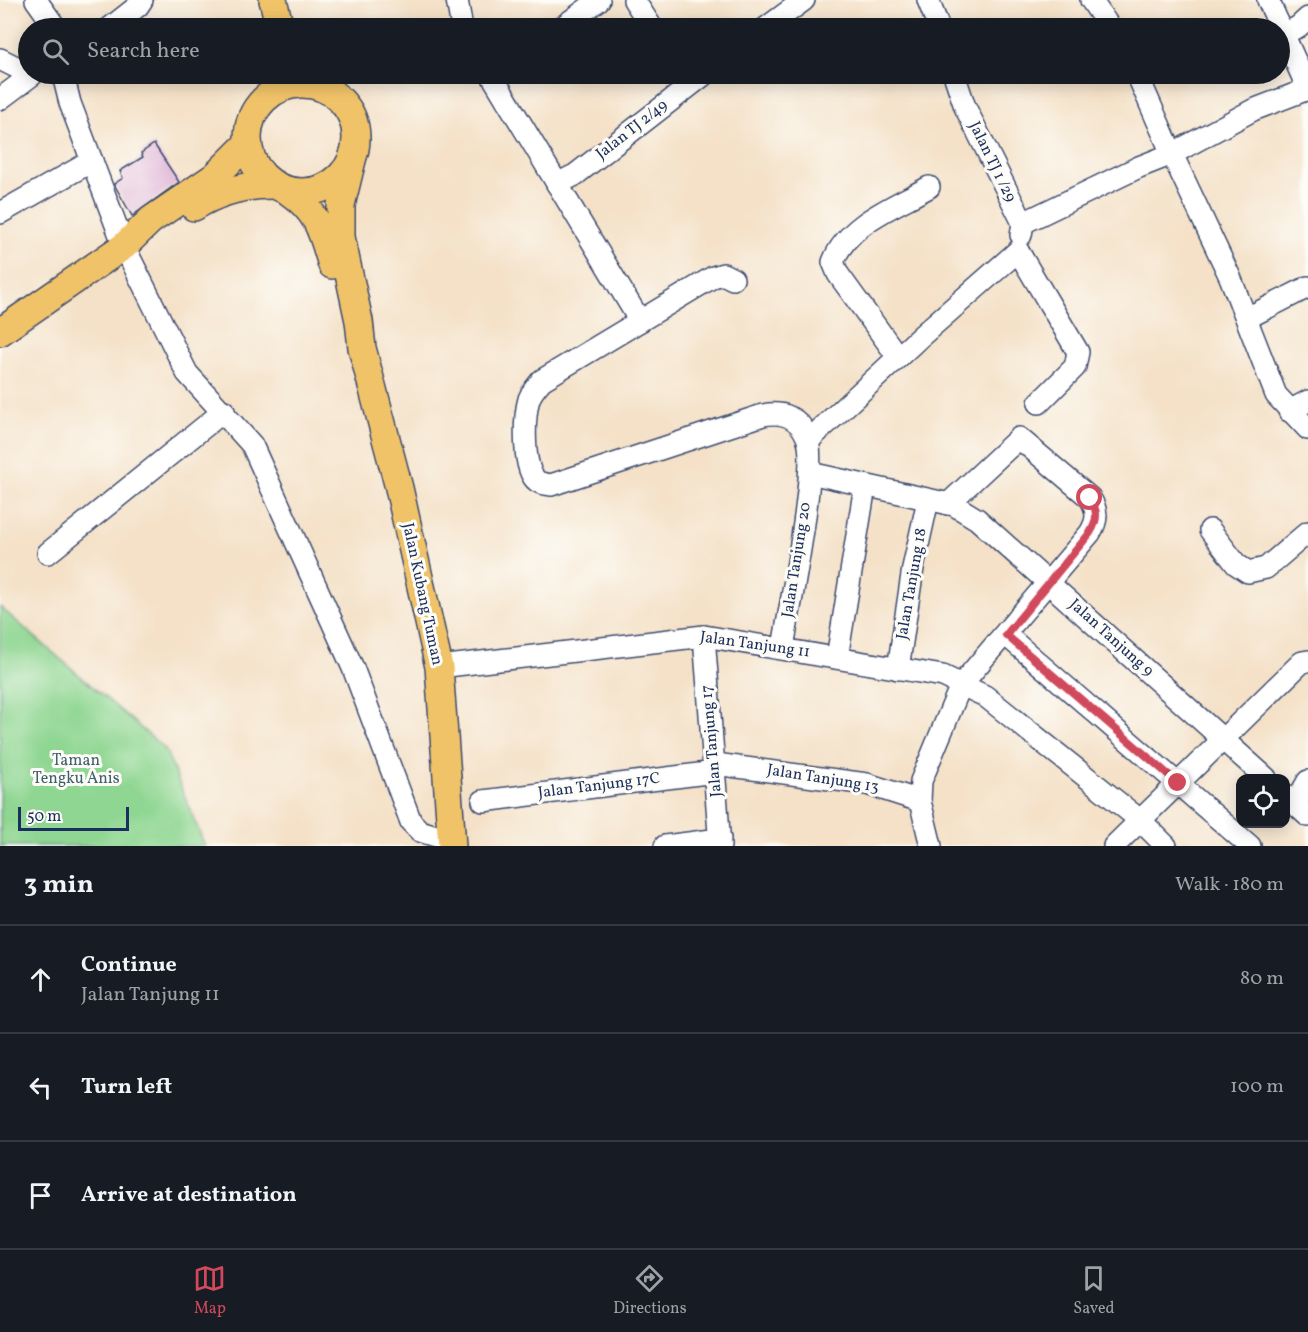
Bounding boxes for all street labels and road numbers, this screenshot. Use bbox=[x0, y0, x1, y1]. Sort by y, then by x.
street label: Jalan TJ 2/49 bbox=[591, 95, 673, 165]
street label: Jalan TJ 1 /29 bbox=[963, 118, 1021, 206]
street label: Jalan Tanjung 20 bbox=[777, 501, 817, 619]
street label: Jalan Kubang Tuman bbox=[396, 521, 448, 667]
street label: Jalan Tanjung 18 bbox=[891, 526, 933, 642]
street label: Jalan Tanjung 9 bbox=[1064, 594, 1158, 682]
street label: Jalan Tanjung 11 bbox=[698, 626, 812, 664]
street label: Jalan Tanjung 17 bbox=[696, 684, 728, 798]
street label: Jalan Tanjung 13 bbox=[765, 759, 881, 799]
street label: Jalan Tanjung 17C bbox=[537, 768, 661, 804]

